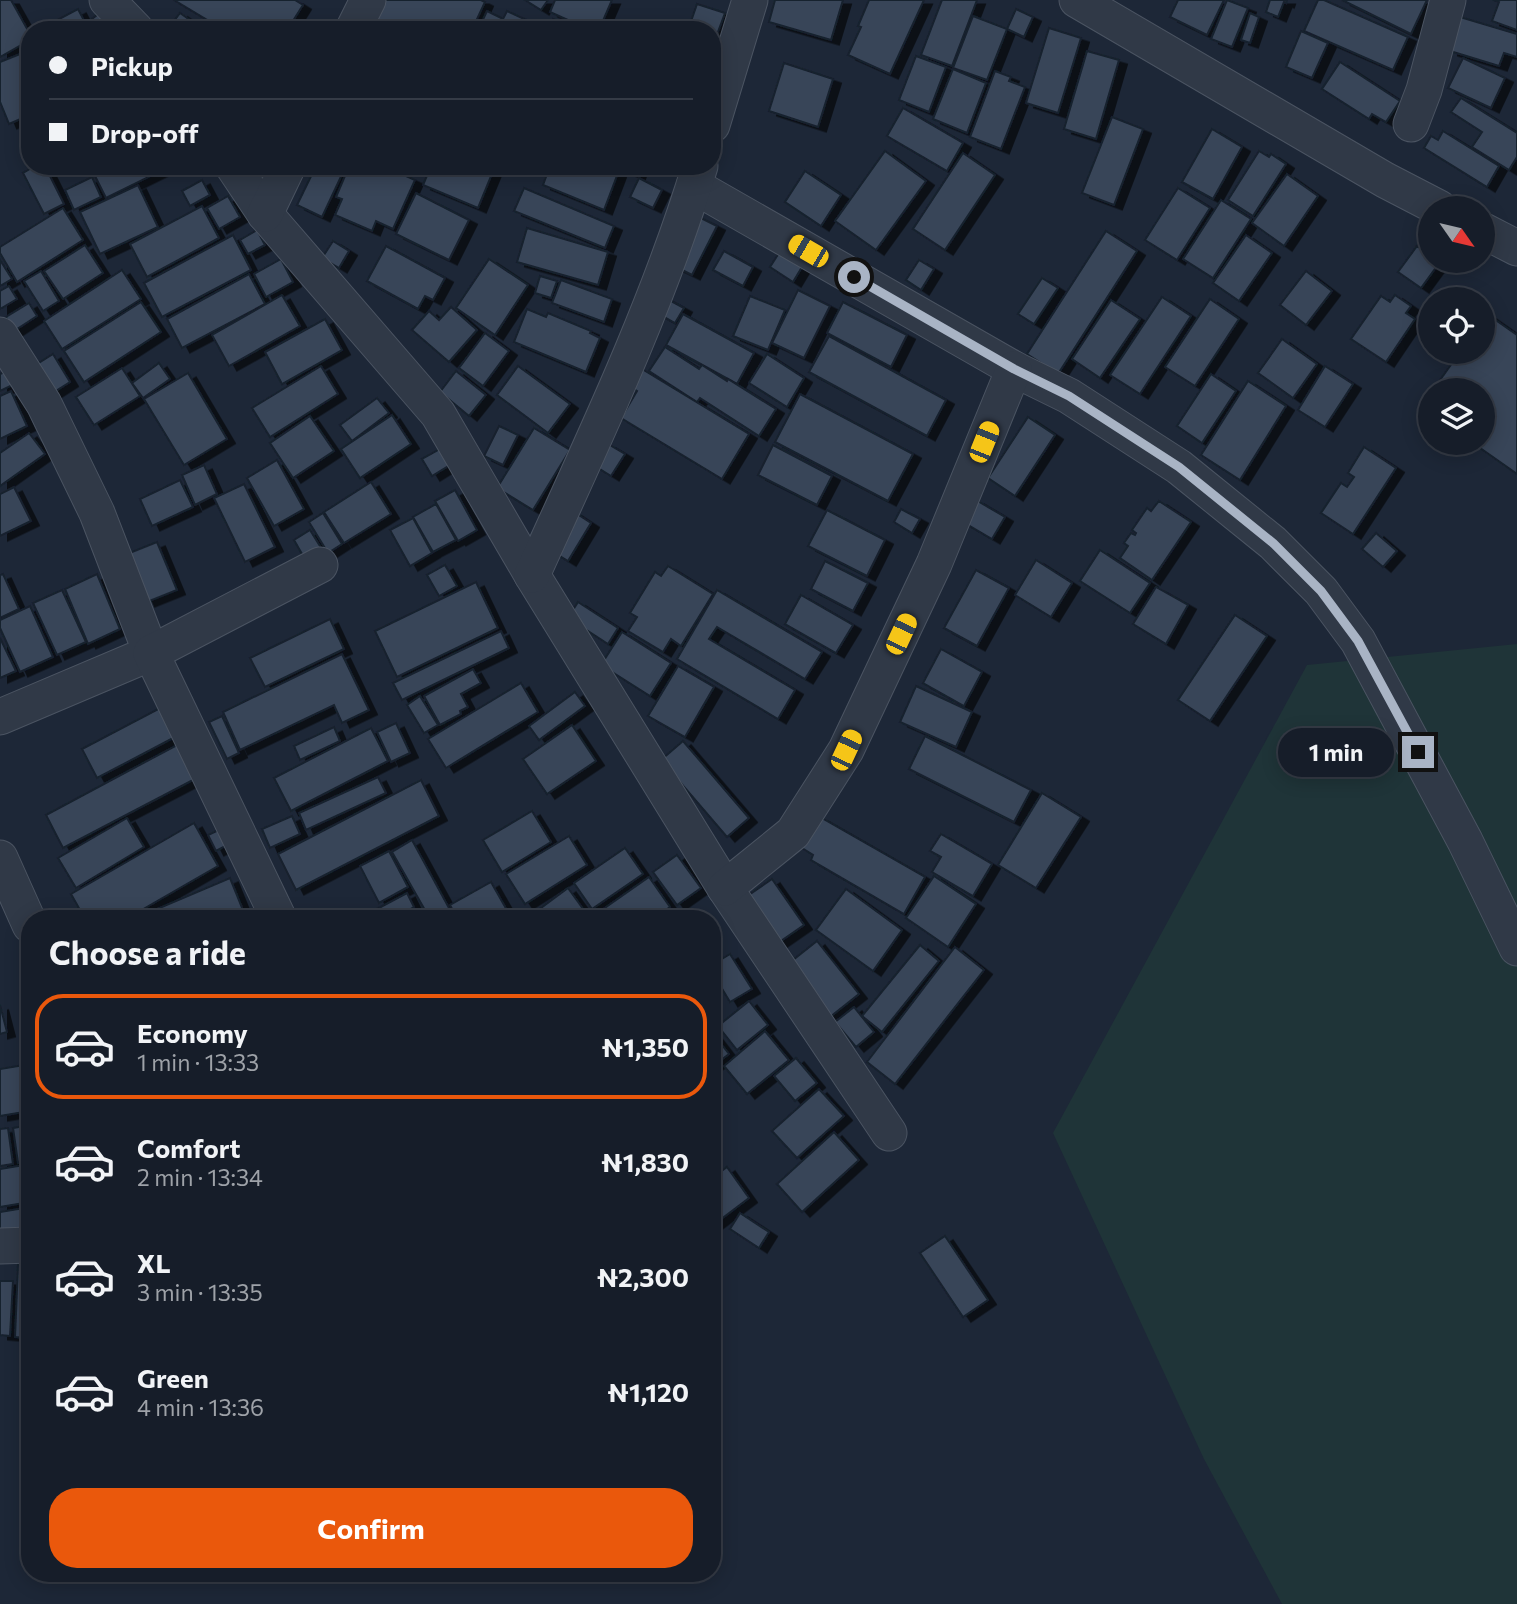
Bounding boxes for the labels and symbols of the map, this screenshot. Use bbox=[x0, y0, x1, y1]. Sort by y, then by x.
north arrow bbox=[1418, 196, 1494, 273]
car bbox=[785, 231, 832, 271]
route start bbox=[838, 261, 870, 293]
car bbox=[967, 419, 1002, 465]
car bbox=[883, 611, 920, 657]
car bbox=[828, 727, 865, 773]
callout: 1 min bbox=[1278, 728, 1394, 776]
route end bbox=[1402, 736, 1434, 768]

